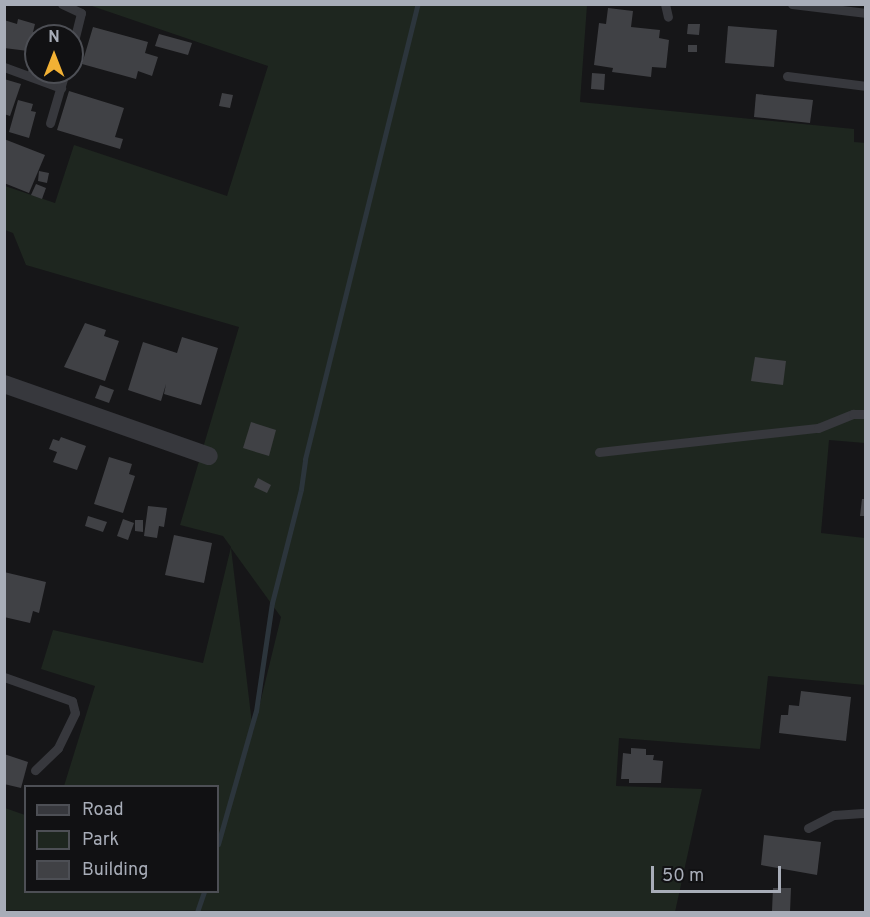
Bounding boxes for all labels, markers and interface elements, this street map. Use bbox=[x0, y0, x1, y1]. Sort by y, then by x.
north arrow bbox=[24, 24, 84, 84]
text: N bbox=[48, 28, 60, 48]
legend bbox=[24, 785, 219, 893]
text: Road bbox=[82, 799, 124, 822]
text: Park bbox=[82, 829, 119, 852]
scale bar bbox=[654, 854, 784, 892]
text: Building bbox=[82, 859, 148, 882]
text: 50 m bbox=[662, 865, 704, 888]

